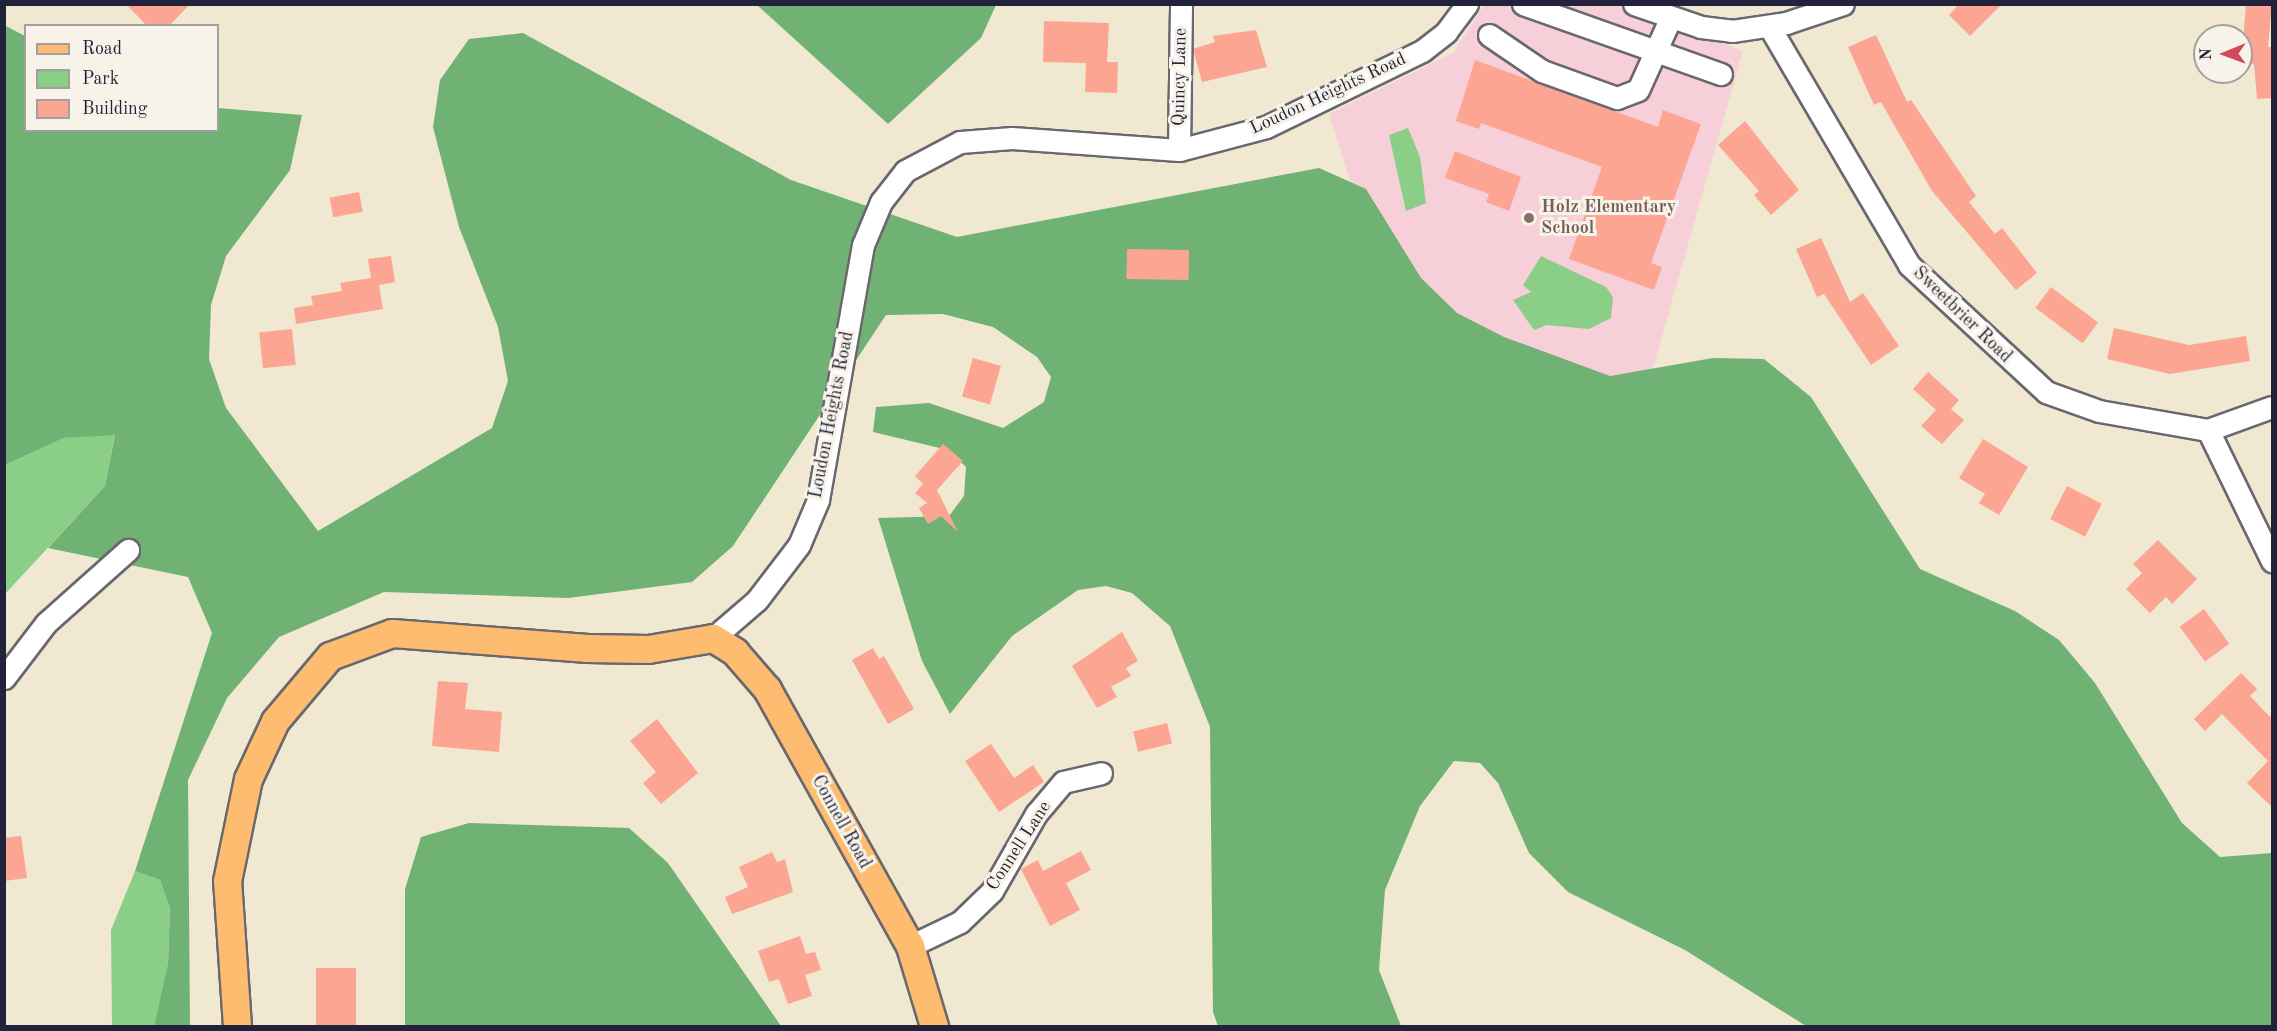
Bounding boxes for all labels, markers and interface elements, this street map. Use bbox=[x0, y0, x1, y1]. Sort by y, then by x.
legend bbox=[24, 24, 219, 132]
north arrow bbox=[2193, 24, 2253, 84]
street label: Quincy Lane bbox=[1168, 28, 1192, 126]
text: Road bbox=[82, 40, 122, 58]
street label: Loudon Heights Road bbox=[1247, 48, 1409, 140]
text: N bbox=[2199, 48, 2215, 61]
text: Park bbox=[82, 70, 119, 88]
text: Building bbox=[82, 100, 147, 118]
place label: Holz Elementary School bbox=[1541, 197, 1676, 240]
marker: Holz Elementary School bbox=[1522, 211, 1536, 225]
street label: Sweetbrier Road bbox=[1908, 262, 2016, 368]
street label: Loudon Heights Road bbox=[805, 330, 859, 500]
street label: Connell Road bbox=[806, 771, 876, 873]
street label: Connell Lane bbox=[982, 797, 1056, 895]

